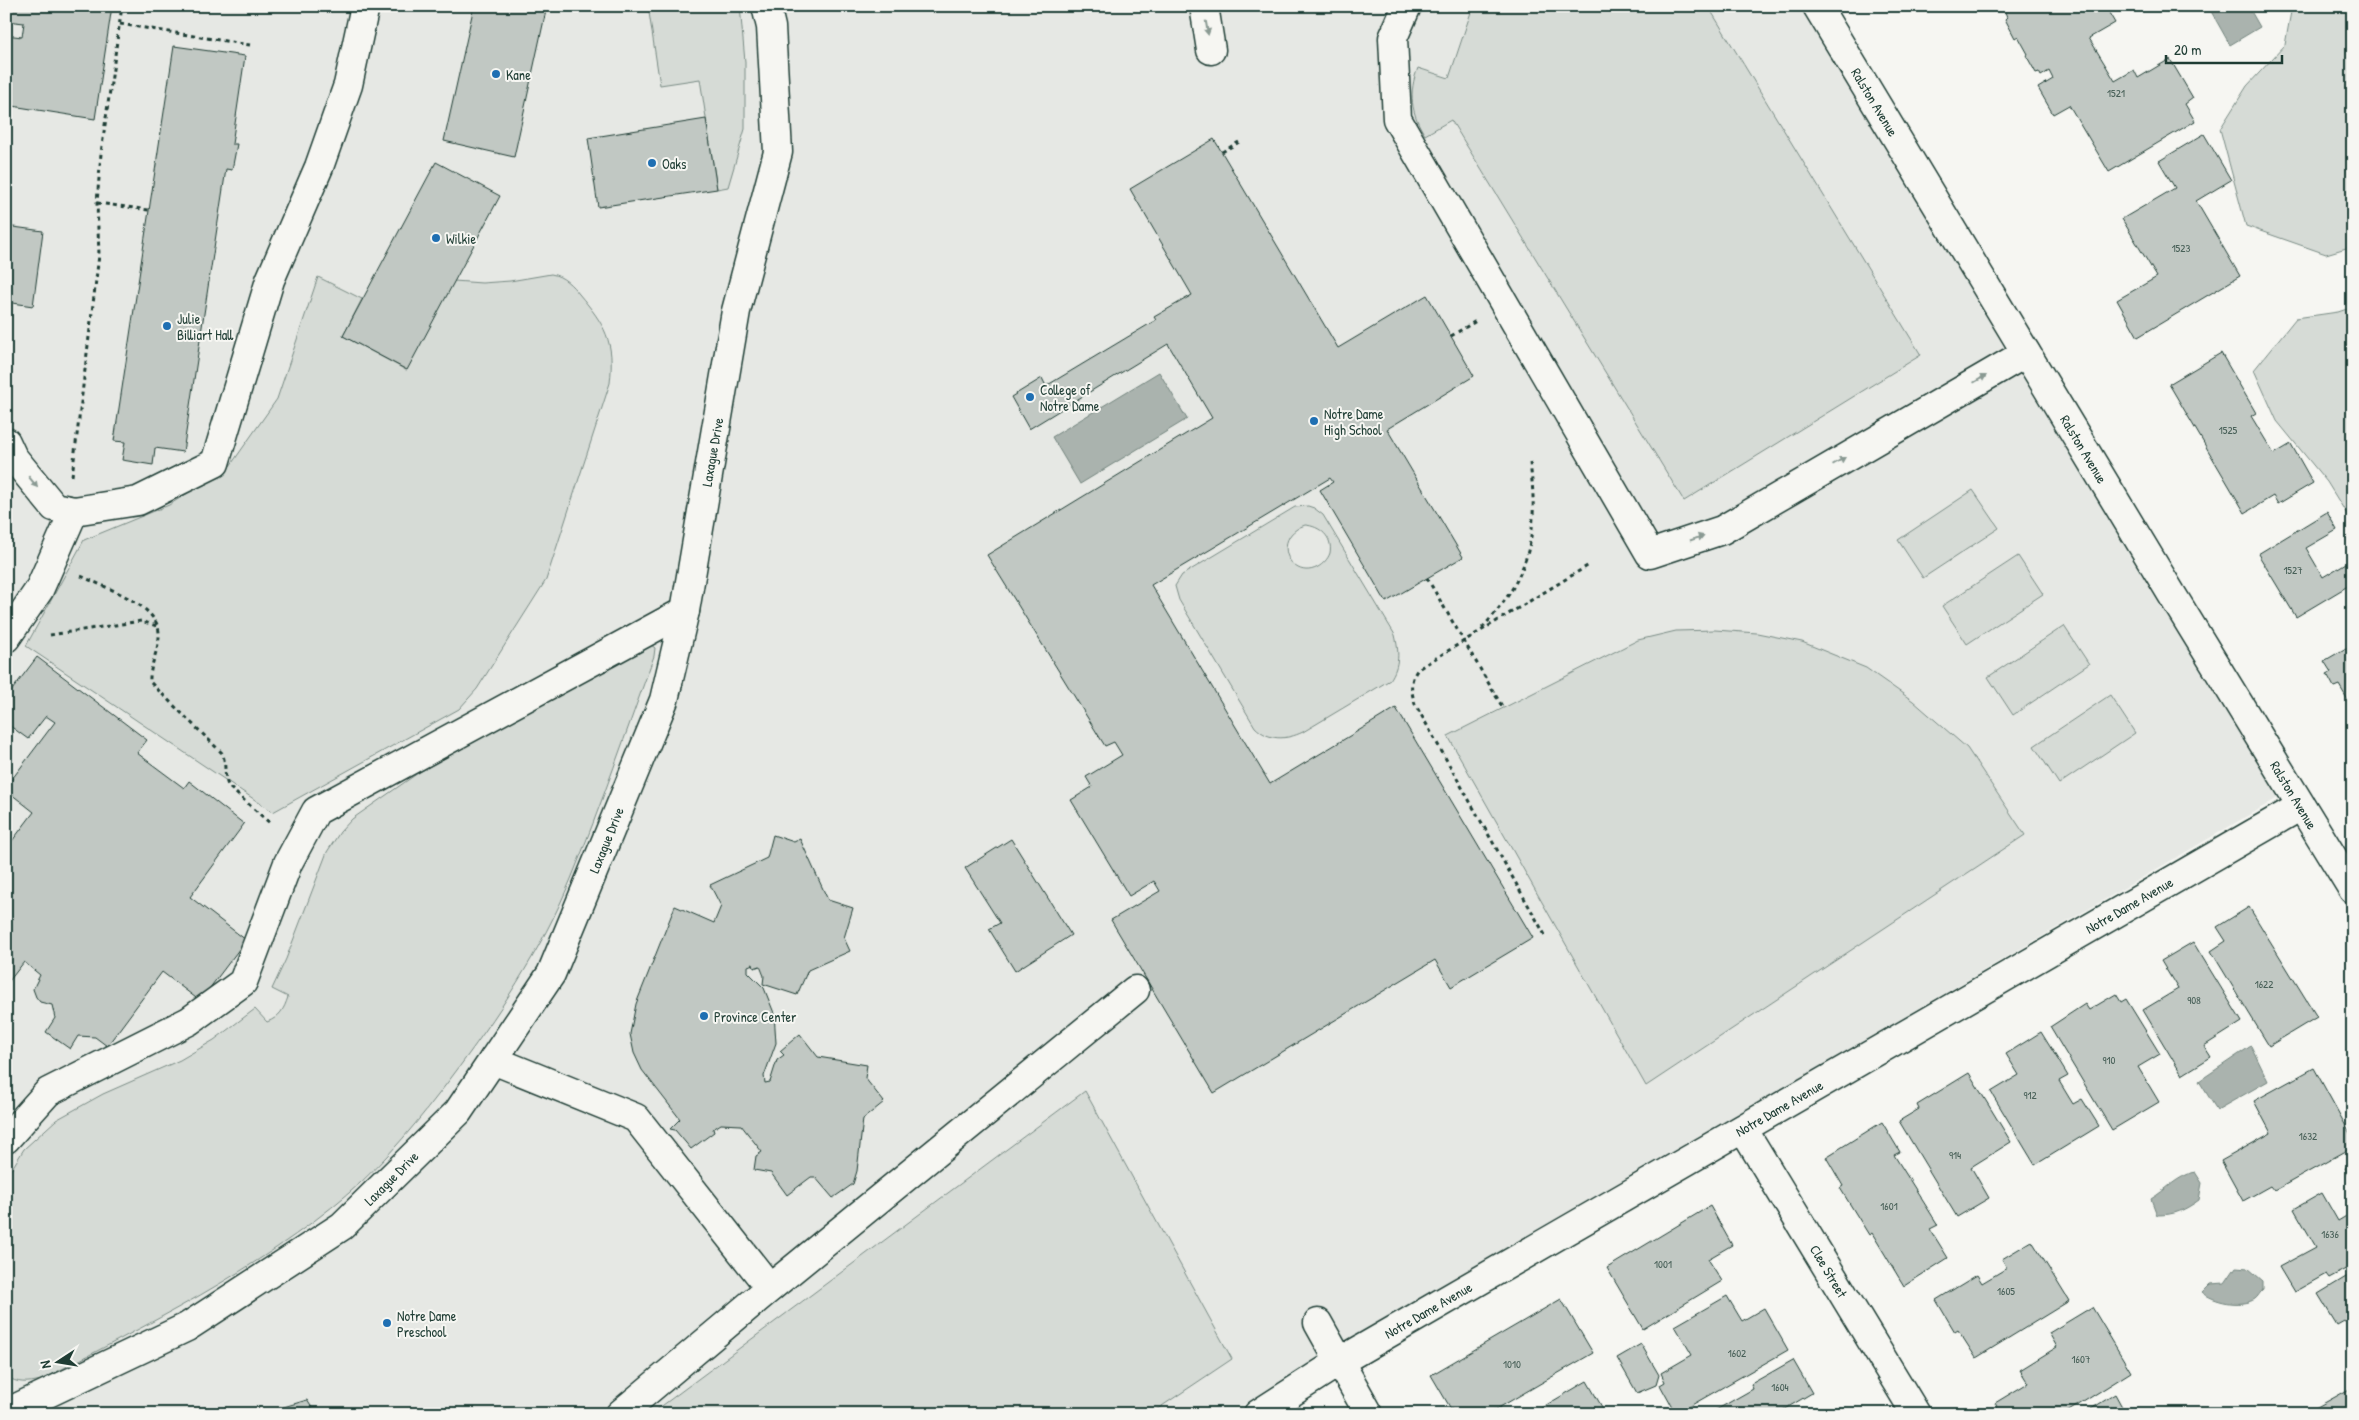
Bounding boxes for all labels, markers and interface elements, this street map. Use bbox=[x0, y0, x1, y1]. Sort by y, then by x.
one-way arrow bbox=[1204, 21, 1212, 37]
scale bar bbox=[2166, 32, 2283, 64]
text: 20 m bbox=[2174, 39, 2201, 60]
street label: Ralston Avenue bbox=[1847, 64, 1903, 140]
place label: Kane bbox=[506, 65, 531, 84]
marker: Kane bbox=[490, 68, 502, 80]
house number: 1521 bbox=[2107, 86, 2125, 100]
place label: Oaks bbox=[662, 154, 686, 173]
marker: Oaks bbox=[646, 157, 658, 169]
place label: Wilkie bbox=[446, 229, 476, 248]
marker: Wilkie bbox=[430, 232, 442, 244]
house number: 1523 bbox=[2172, 241, 2190, 255]
place label: Julie Billiart Hall bbox=[177, 309, 234, 344]
marker: Julie Billiart Hall bbox=[161, 320, 173, 332]
one-way arrow bbox=[1973, 375, 1986, 384]
place label: College of Notre Dame bbox=[1040, 380, 1100, 415]
marker: College of Notre Dame bbox=[1024, 391, 1036, 403]
place label: Notre Dame High School bbox=[1324, 404, 1384, 440]
street label: Ralston Avenue bbox=[2056, 411, 2112, 487]
marker: Notre Dame High School bbox=[1308, 415, 1320, 427]
street label: Laxague Drive bbox=[697, 416, 728, 488]
house number: 1525 bbox=[2219, 423, 2238, 437]
one-way arrow bbox=[1833, 457, 1846, 466]
one-way arrow bbox=[28, 475, 39, 488]
one-way arrow bbox=[1689, 534, 1704, 541]
house number: 1527 bbox=[2283, 563, 2303, 577]
street label: Ralston Avenue bbox=[2266, 757, 2322, 833]
street label: Laxague Drive bbox=[584, 804, 629, 876]
street label: Notre Dame Avenue bbox=[2082, 872, 2177, 938]
house number: 1622 bbox=[2255, 977, 2273, 991]
house number: 908 bbox=[2187, 993, 2201, 1007]
place label: Province Center bbox=[714, 1007, 797, 1026]
marker: Province Center bbox=[698, 1010, 710, 1022]
house number: 910 bbox=[2103, 1053, 2116, 1067]
street label: Notre Dame Avenue bbox=[1732, 1075, 1827, 1141]
house number: 912 bbox=[2023, 1088, 2037, 1102]
house number: 1632 bbox=[2299, 1129, 2317, 1143]
street label: Laxague Drive bbox=[360, 1146, 423, 1210]
house number: 914 bbox=[1949, 1148, 1961, 1162]
house number: 1601 bbox=[1880, 1199, 1898, 1213]
house number: 1636 bbox=[2321, 1227, 2339, 1241]
street label: Clee Street bbox=[1806, 1241, 1852, 1301]
house number: 1001 bbox=[1654, 1257, 1672, 1271]
street label: Notre Dame Avenue bbox=[1381, 1277, 1476, 1343]
house number: 1605 bbox=[1997, 1284, 2015, 1298]
place label: Notre Dame Preschool bbox=[397, 1306, 457, 1341]
marker: Notre Dame Preschool bbox=[381, 1317, 393, 1329]
north arrow bbox=[32, 1338, 82, 1388]
house number: 1602 bbox=[1728, 1346, 1746, 1360]
house number: 1607 bbox=[2072, 1352, 2090, 1366]
house number: 1010 bbox=[1503, 1357, 1521, 1371]
text: N bbox=[35, 1359, 55, 1370]
house number: 1604 bbox=[1771, 1380, 1789, 1394]

